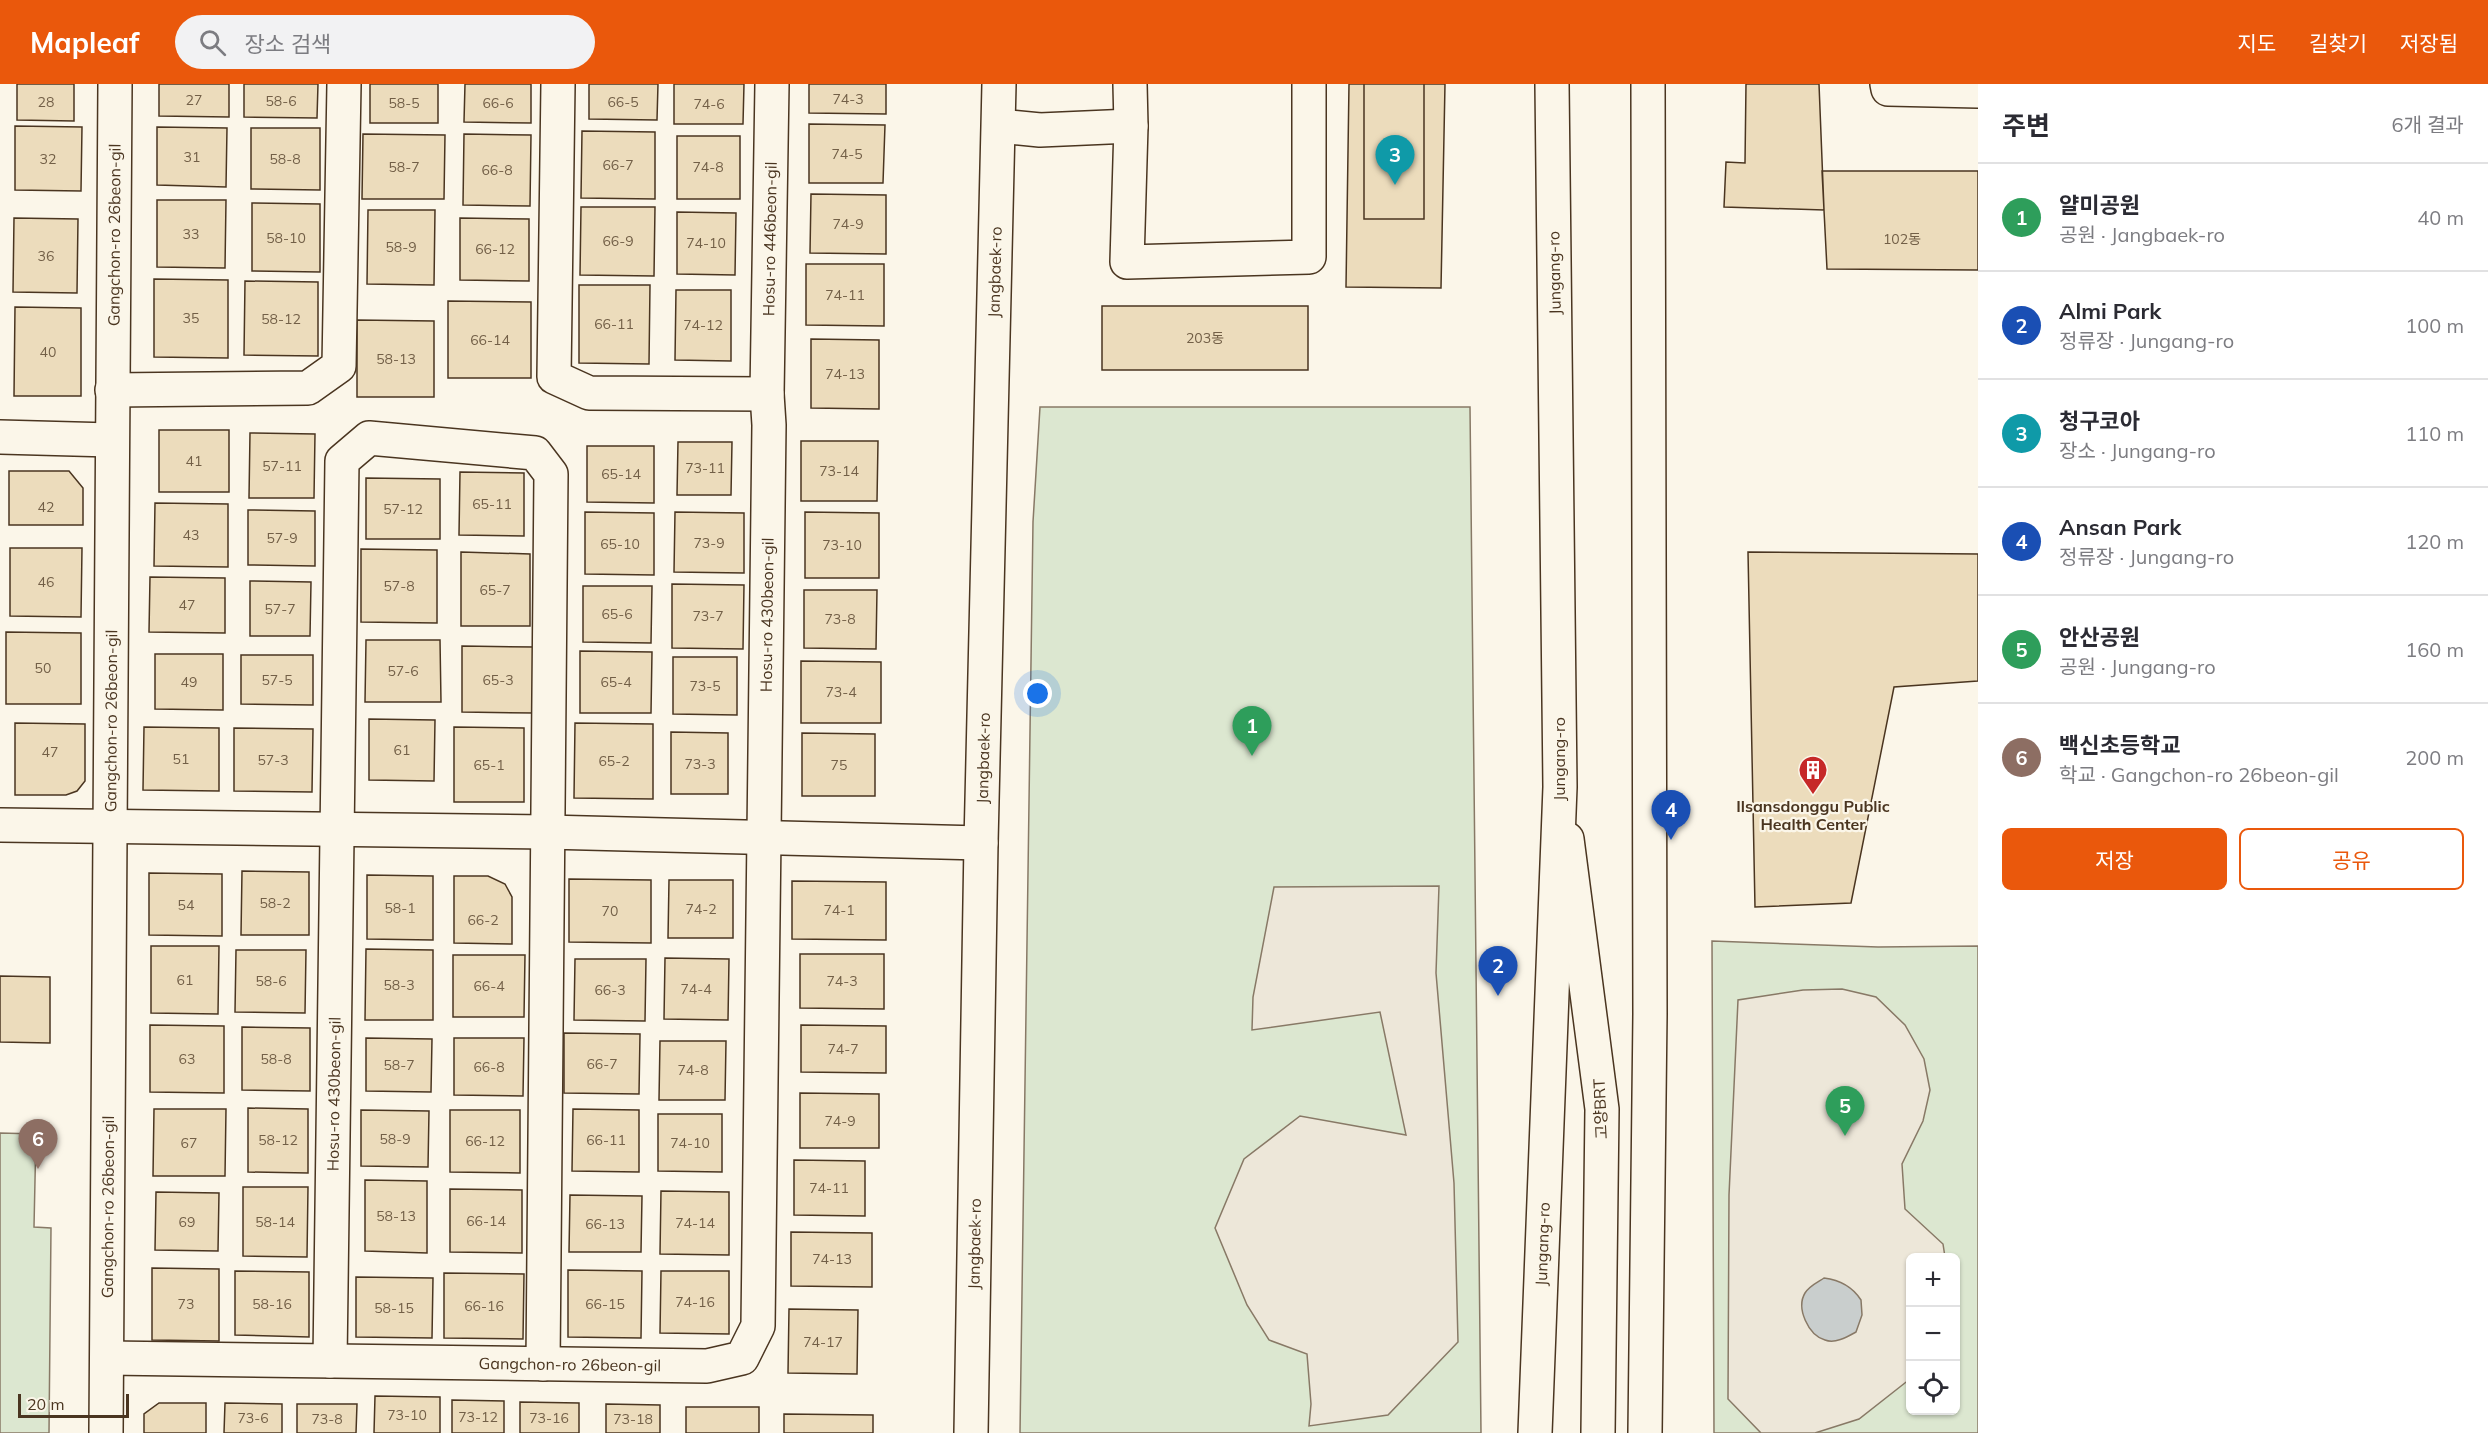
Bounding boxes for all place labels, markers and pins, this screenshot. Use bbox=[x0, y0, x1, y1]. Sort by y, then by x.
pin: 3 bbox=[1376, 135, 1414, 185]
pin: 1 bbox=[1232, 706, 1272, 756]
building icon: Ilsansdonggu Public Health Center bbox=[1797, 754, 1829, 796]
pin: 4 bbox=[1652, 790, 1690, 840]
place label: Ilsansdonggu Public Health Center bbox=[1736, 796, 1890, 834]
pin: 2 bbox=[1478, 946, 1518, 996]
pin: 5 bbox=[1826, 1086, 1864, 1136]
pin: 6 bbox=[18, 1120, 57, 1169]

